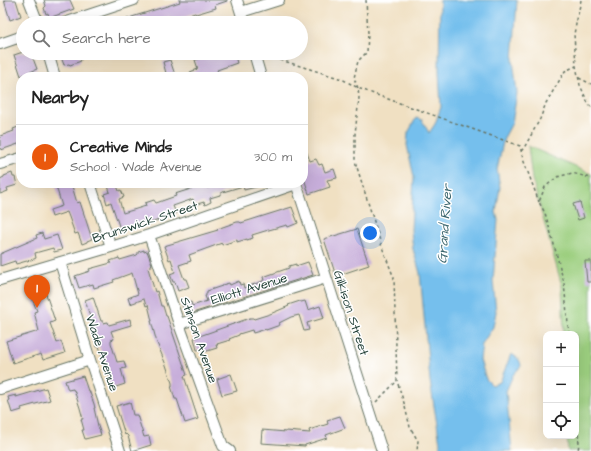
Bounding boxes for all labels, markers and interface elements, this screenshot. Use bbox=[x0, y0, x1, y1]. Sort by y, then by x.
search box bbox=[16, 16, 308, 60]
icon: search bbox=[30, 27, 52, 49]
text: Search here bbox=[62, 28, 151, 49]
text: Nearby bbox=[32, 86, 89, 110]
text: Creative Minds bbox=[70, 137, 172, 158]
text: 1 bbox=[44, 148, 46, 166]
text: 300 m bbox=[254, 148, 292, 166]
text: School · Wade Avenue bbox=[70, 158, 202, 176]
water label: Grand River bbox=[432, 183, 458, 264]
street label: Brunswick Street bbox=[90, 196, 201, 248]
your location bbox=[360, 223, 380, 243]
street label: Gilkison Street bbox=[329, 268, 373, 359]
street label: Elliott Avenue bbox=[209, 269, 289, 309]
pin: 1 bbox=[24, 275, 50, 308]
street label: Stinson Avenue bbox=[176, 295, 222, 385]
street label: Wade Avenue bbox=[81, 312, 123, 394]
map controls bbox=[543, 331, 579, 439]
button: + bbox=[543, 331, 579, 367]
button: − bbox=[543, 367, 579, 403]
button: locate bbox=[543, 403, 579, 439]

